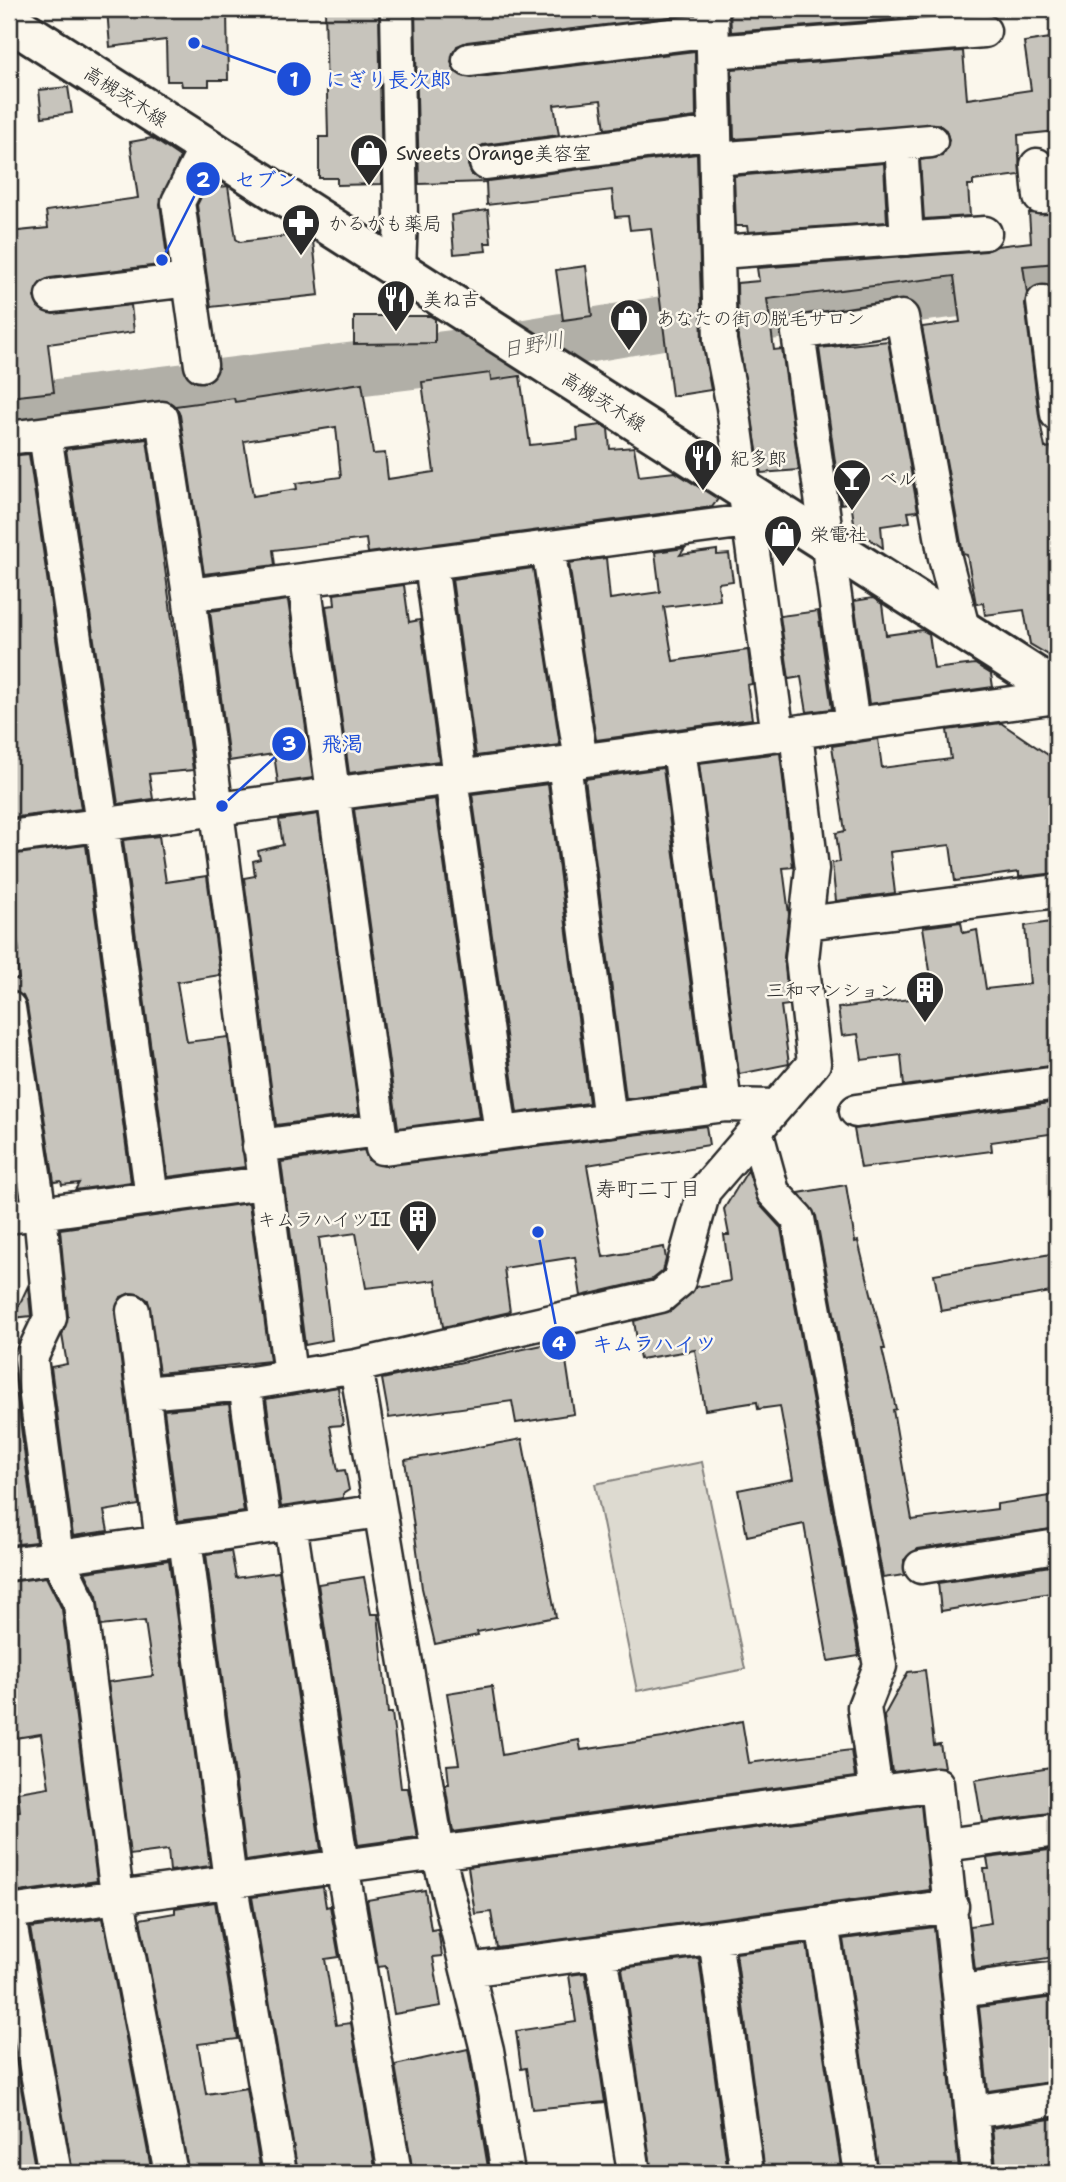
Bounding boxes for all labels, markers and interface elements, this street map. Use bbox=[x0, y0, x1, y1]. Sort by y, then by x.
callout: にぎり長次郎 bbox=[276, 58, 465, 100]
street label: 高槻茨木線 bbox=[79, 60, 172, 133]
text: 1 bbox=[289, 66, 299, 94]
text: にぎり長次郎 bbox=[325, 66, 451, 94]
shop icon: Sweets Orange美容室 bbox=[348, 132, 390, 187]
place label: Sweets Orange美容室 bbox=[396, 141, 591, 166]
callout: セブン bbox=[185, 158, 311, 200]
text: 2 bbox=[196, 166, 211, 194]
text: セブン bbox=[235, 166, 298, 194]
pharmacy icon: かるがも薬局 bbox=[280, 202, 322, 257]
place label: かるがも薬局 bbox=[328, 211, 442, 236]
restaurant icon: 美ね吉 bbox=[375, 278, 417, 333]
place label: 美ね吉 bbox=[423, 287, 480, 312]
shop icon: あなたの街の脱毛サロン bbox=[608, 297, 650, 352]
place label: あなたの街の脱毛サロン bbox=[656, 306, 865, 331]
water label: 日野川 bbox=[500, 326, 566, 364]
street label: 高槻茨木線 bbox=[557, 366, 651, 437]
restaurant icon: 紀多郎 bbox=[682, 437, 724, 492]
place label: 紀多郎 bbox=[730, 446, 787, 471]
bar icon: ベル bbox=[831, 457, 873, 512]
place label: ベル bbox=[879, 466, 917, 491]
shop icon: 栄電社 bbox=[762, 513, 804, 568]
place label: 栄電社 bbox=[810, 522, 867, 547]
callout: 飛渇 bbox=[272, 723, 377, 765]
text: 3 bbox=[282, 730, 296, 758]
text: 飛渇 bbox=[321, 730, 363, 758]
building icon: 三和マンション bbox=[904, 969, 946, 1024]
place label: 三和マンション bbox=[766, 978, 898, 1003]
district label: 寿町二丁目 bbox=[596, 1175, 701, 1203]
building icon: キムラハイツII bbox=[397, 1198, 439, 1253]
place label: キムラハイツII bbox=[257, 1207, 391, 1232]
callout: キムラハイツ bbox=[542, 1322, 731, 1364]
text: 4 bbox=[552, 1330, 567, 1358]
text: キムラハイツ bbox=[592, 1330, 716, 1358]

